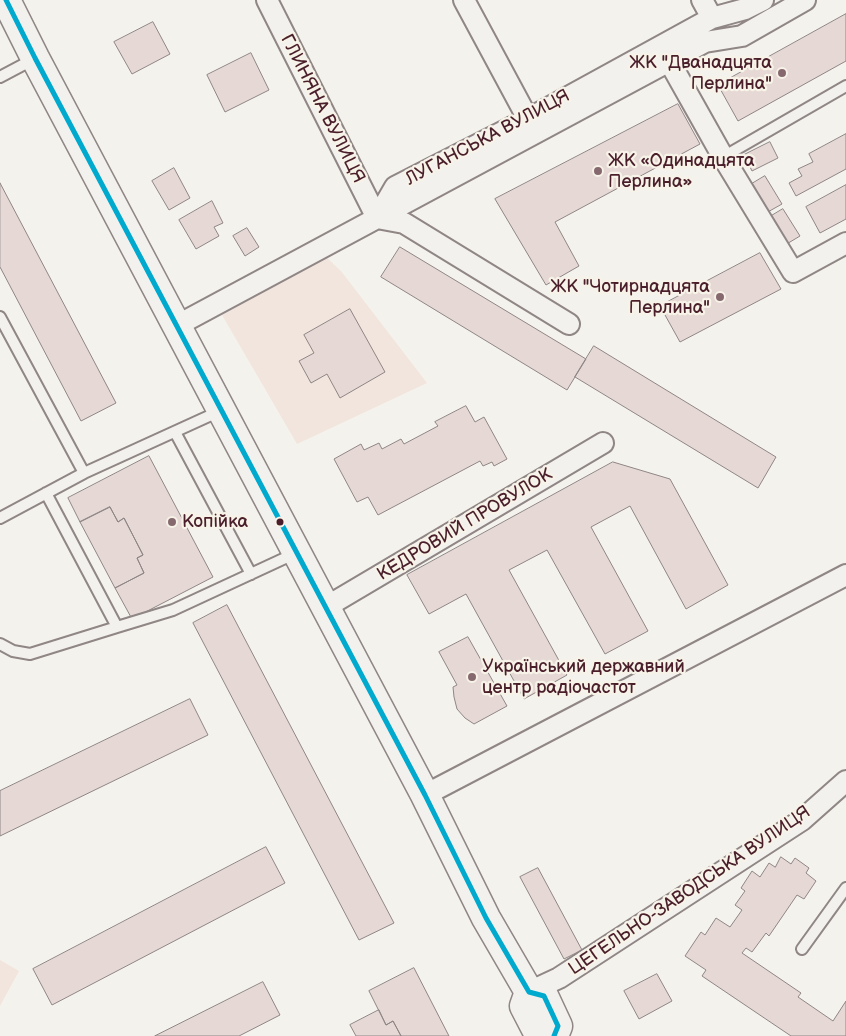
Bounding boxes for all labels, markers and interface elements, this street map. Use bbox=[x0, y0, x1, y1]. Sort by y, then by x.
street label: ГЛИНЯНА ВУЛИЦЯ bbox=[275, 31, 369, 187]
place label: ЖК "Дванадцята Перлина" bbox=[629, 52, 772, 94]
marker: ЖК "Дванадцята Перлина" bbox=[776, 67, 788, 79]
street label: ЛУГАНСЬКА ВУЛИЦЯ bbox=[402, 85, 574, 191]
place label: ЖК «Одинадцята Перлина» bbox=[608, 150, 755, 192]
marker: ЖК «Одинадцята Перлина» bbox=[592, 165, 604, 177]
place label: ЖК "Чотирнадцята Перлина" bbox=[550, 276, 710, 318]
marker: ЖК "Чотирнадцята Перлина" bbox=[714, 291, 726, 303]
street label: КЕДРОВИЙ ПРОВУЛОК bbox=[374, 464, 556, 586]
place label: Копійка bbox=[182, 511, 248, 533]
marker: Копійка bbox=[166, 516, 178, 528]
unlabelled marker bbox=[275, 517, 285, 527]
place label: Український державний центр радіочастот bbox=[482, 656, 685, 699]
marker: Український державний центр радіочастот bbox=[466, 671, 478, 683]
street label: ЦЕГЕЛЬНО-ЗАВОДСЬКА ВУЛИЦЯ bbox=[565, 802, 815, 980]

